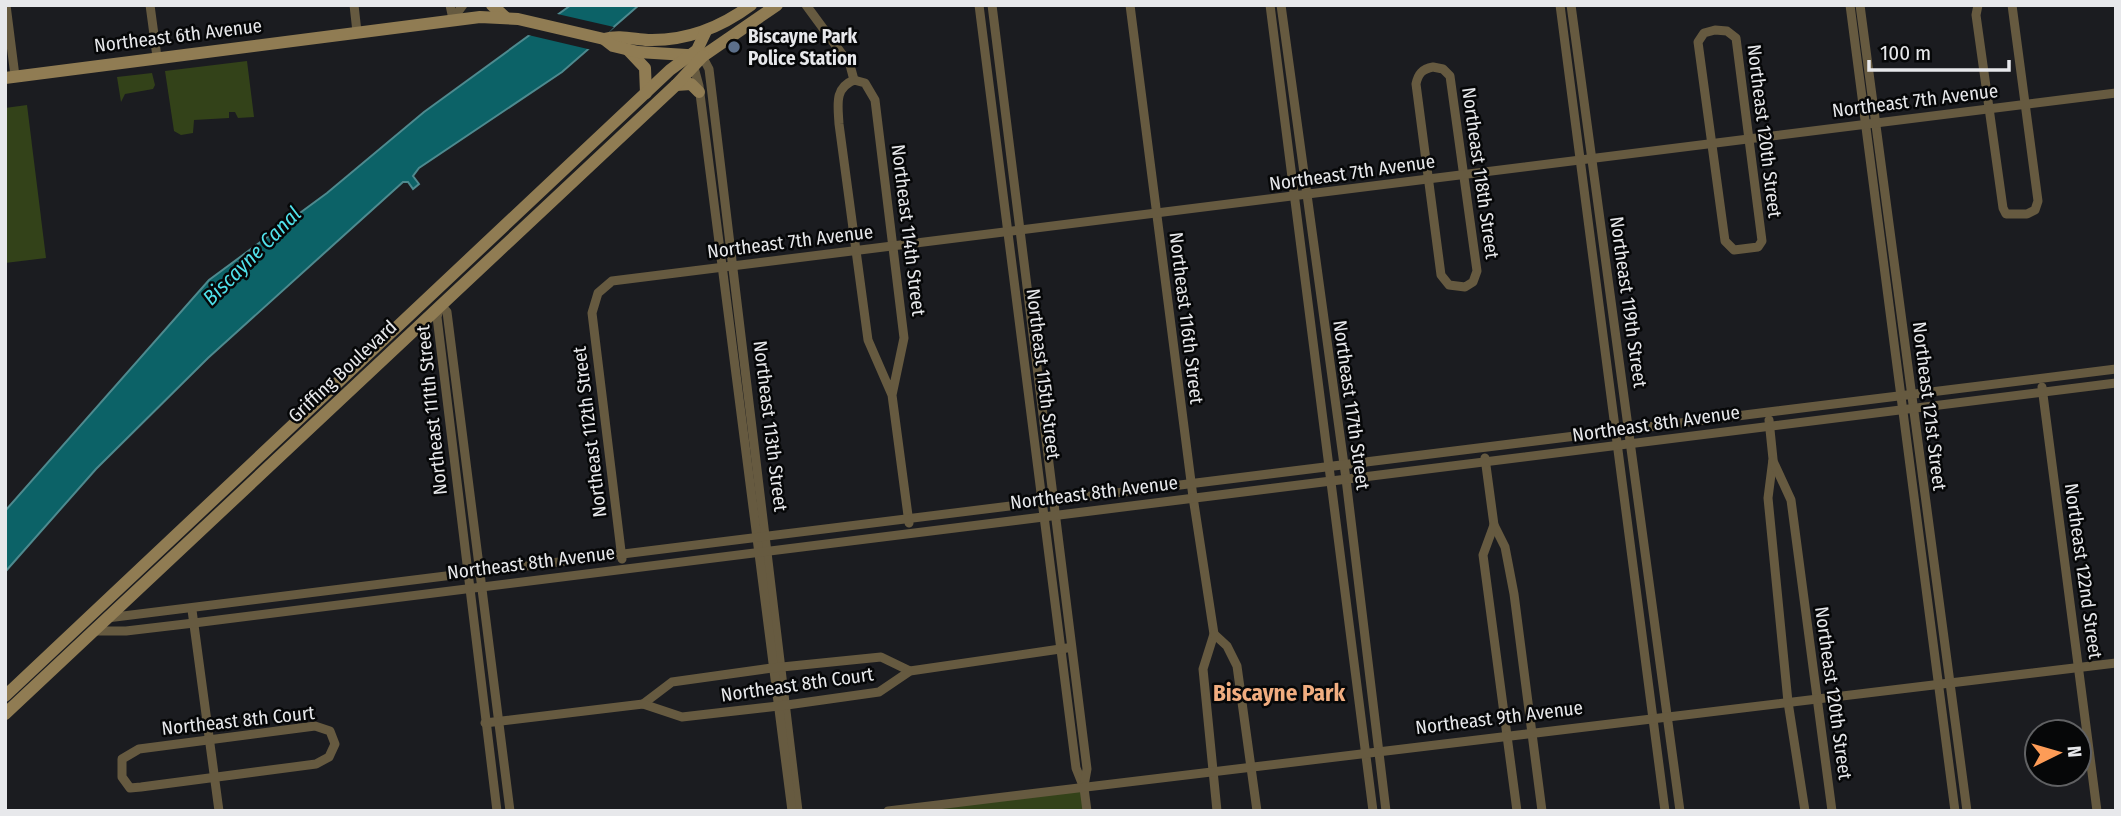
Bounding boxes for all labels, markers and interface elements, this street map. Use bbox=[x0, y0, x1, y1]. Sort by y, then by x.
street label: Northeast 6th Avenue bbox=[93, 14, 263, 57]
place label: Biscayne Park Police Station bbox=[748, 25, 858, 70]
scale bar bbox=[1869, 28, 2009, 72]
marker: Biscayne Park Police Station bbox=[726, 39, 742, 55]
text: 100 m bbox=[1880, 40, 1931, 66]
street label: Northeast 120th Street bbox=[1742, 43, 1787, 220]
street label: Northeast 7th Avenue bbox=[1831, 79, 1999, 122]
street label: Northeast 118th Street bbox=[1457, 86, 1504, 261]
street label: Northeast 114th Street bbox=[887, 143, 931, 318]
street label: Northeast 7th Avenue bbox=[1268, 149, 1436, 196]
water label: Biscayne Canal bbox=[197, 201, 307, 311]
street label: Northeast 119th Street bbox=[1605, 215, 1652, 390]
street label: Northeast 7th Avenue bbox=[706, 220, 874, 263]
street label: Northeast 116th Street bbox=[1165, 231, 1209, 406]
street label: Northeast 115th Street bbox=[1022, 287, 1066, 462]
street label: Griffing Boulevard bbox=[283, 315, 401, 427]
street label: Northeast 117th Street bbox=[1328, 319, 1375, 492]
street label: Northeast 121st Street bbox=[1908, 320, 1951, 493]
street label: Northeast 111th Street bbox=[411, 323, 452, 496]
street label: Northeast 113th Street bbox=[749, 339, 793, 514]
street label: Northeast 112th Street bbox=[568, 344, 611, 519]
street label: Northeast 8th Avenue bbox=[1571, 400, 1741, 447]
street label: Northeast 8th Avenue bbox=[1009, 471, 1179, 514]
street label: Northeast 122nd Street bbox=[2060, 482, 2107, 661]
street label: Northeast 8th Avenue bbox=[446, 541, 616, 584]
street label: Northeast 120th Street bbox=[1810, 605, 1857, 782]
street label: Northeast 8th Court bbox=[719, 662, 876, 707]
district label: Biscayne Park bbox=[1213, 679, 1345, 707]
street label: Northeast 9th Avenue bbox=[1414, 696, 1584, 739]
street label: Northeast 8th Court bbox=[160, 701, 317, 740]
north arrow bbox=[2023, 718, 2093, 788]
text: N bbox=[2062, 745, 2086, 758]

